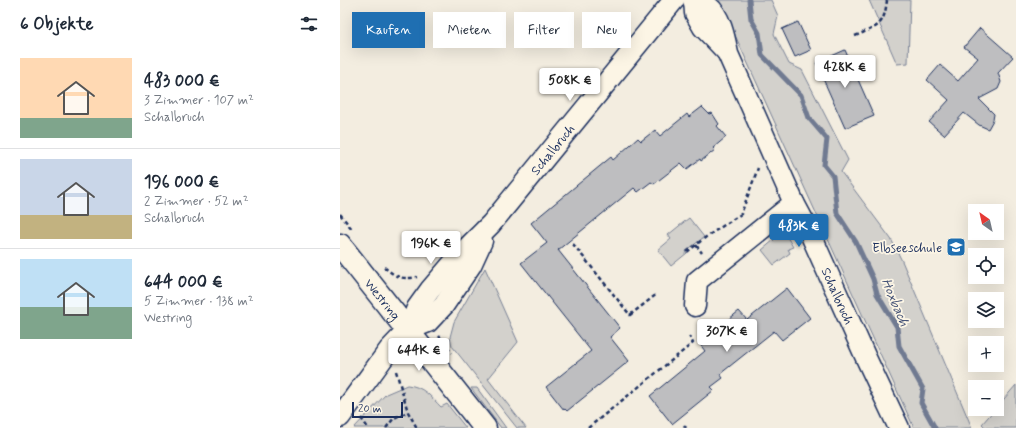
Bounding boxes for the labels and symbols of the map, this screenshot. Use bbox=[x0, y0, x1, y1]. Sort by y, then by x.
pin: 428K € bbox=[812, 55, 878, 89]
pin: 508K € bbox=[537, 68, 603, 102]
street label: Schalbruch bbox=[527, 121, 579, 179]
north arrow bbox=[968, 204, 1004, 240]
pin: 483K € bbox=[766, 214, 832, 248]
pin: 196K € bbox=[398, 231, 464, 265]
school or university icon: Elbseeschule bbox=[945, 236, 967, 258]
place label: Elbseeschule bbox=[872, 240, 942, 257]
street label: Schalbruch bbox=[817, 265, 857, 328]
street label: Westring bbox=[360, 276, 404, 325]
water label: Hoxbach bbox=[877, 276, 913, 329]
pin: 307K € bbox=[694, 319, 760, 353]
pin: 644K € bbox=[386, 338, 452, 372]
scale bar bbox=[352, 400, 403, 419]

